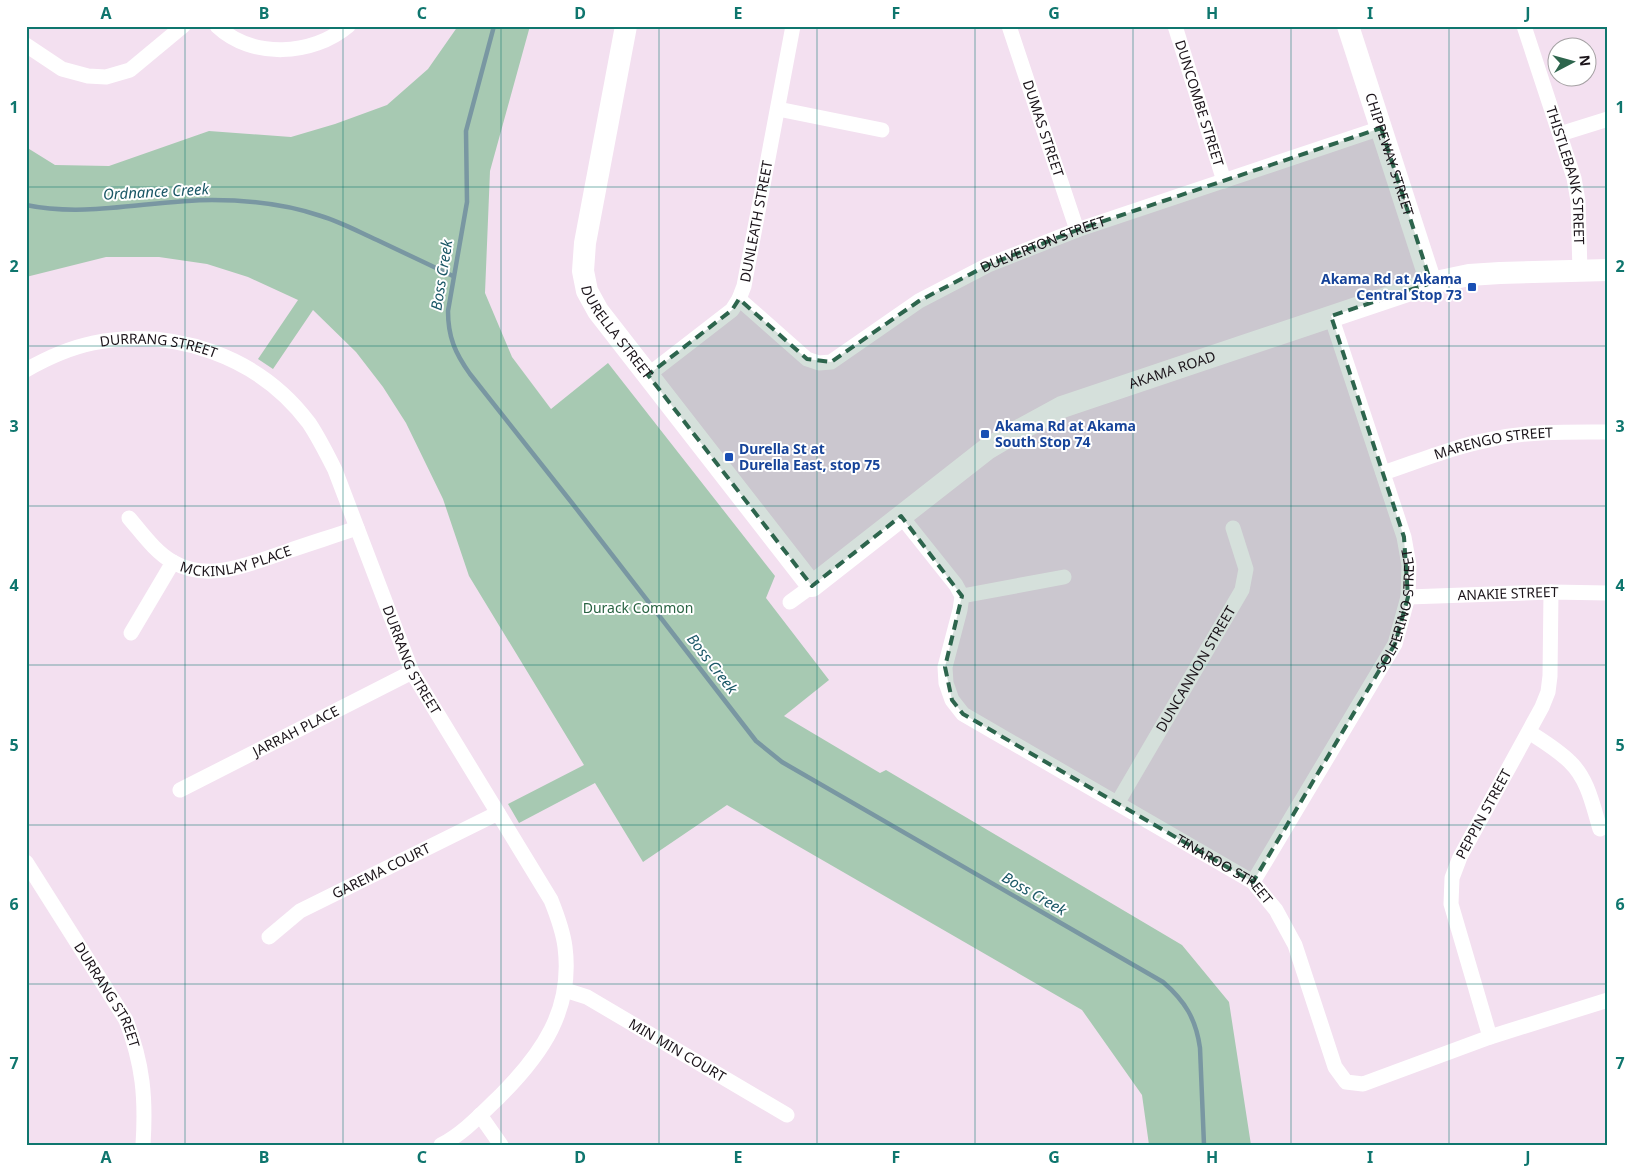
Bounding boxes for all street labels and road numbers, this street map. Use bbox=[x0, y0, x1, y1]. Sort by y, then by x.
street label: DUNCOMBE STREET bbox=[1171, 38, 1229, 169]
street label: DUMAS STREET bbox=[1019, 77, 1069, 179]
street label: CHIPPEWAY STREET bbox=[1361, 90, 1419, 219]
street label: THISTLEBANK STREET bbox=[1542, 104, 1589, 245]
street label: DUNLEATH STREET bbox=[735, 159, 777, 284]
street label: DULVERTON STREET bbox=[977, 211, 1108, 277]
street label: DURELLA STREET bbox=[577, 284, 657, 383]
street label: DURRANG STREET bbox=[98, 329, 221, 362]
street label: AKAMA ROAD bbox=[1126, 346, 1218, 393]
street label: MARENGO STREET bbox=[1431, 422, 1553, 464]
street label: MCKINLAY PLACE bbox=[178, 541, 294, 580]
street label: SOLFERINO STREET bbox=[1371, 548, 1418, 675]
street label: ANAKIE STREET bbox=[1457, 582, 1559, 604]
street label: DURRANG STREET bbox=[378, 602, 446, 718]
street label: DUNCANNON STREET bbox=[1151, 602, 1240, 735]
street label: JARRAH PLACE bbox=[248, 701, 342, 761]
street label: PEPPIN STREET bbox=[1451, 765, 1515, 862]
street label: TINAROO STREET bbox=[1172, 829, 1277, 908]
street label: GAREMA COURT bbox=[329, 838, 433, 903]
street label: DURRANG STREET bbox=[70, 938, 145, 1050]
street label: MIN MIN COURT bbox=[626, 1014, 730, 1086]

